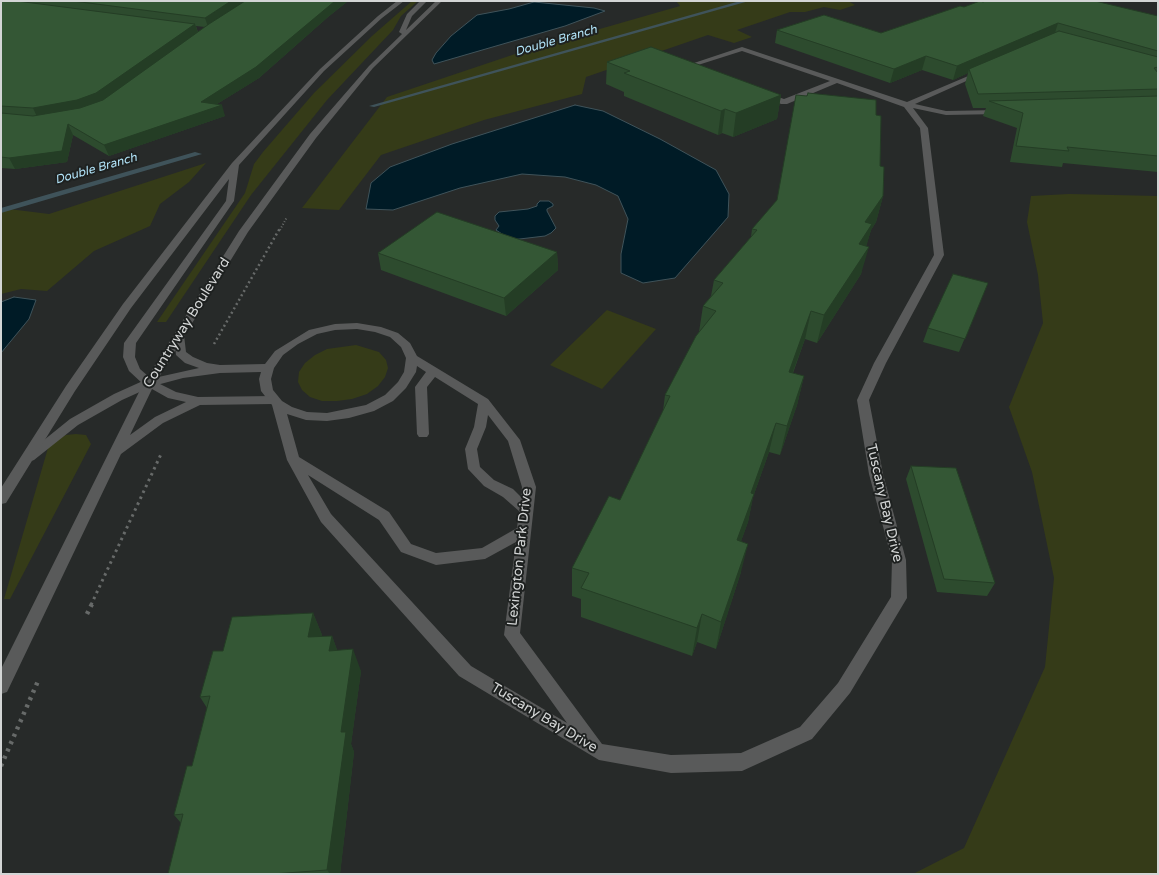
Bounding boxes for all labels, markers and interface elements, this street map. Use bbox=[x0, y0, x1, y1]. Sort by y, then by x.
water label: Double Branch bbox=[513, 22, 599, 60]
water label: Double Branch bbox=[53, 150, 139, 188]
street label: Countryway Boulevard bbox=[140, 255, 234, 391]
street label: Tuscany Bay Drive bbox=[862, 442, 906, 564]
street label: Lexington Park Drive bbox=[504, 487, 536, 627]
street label: Tuscany Bay Drive bbox=[488, 680, 600, 756]

